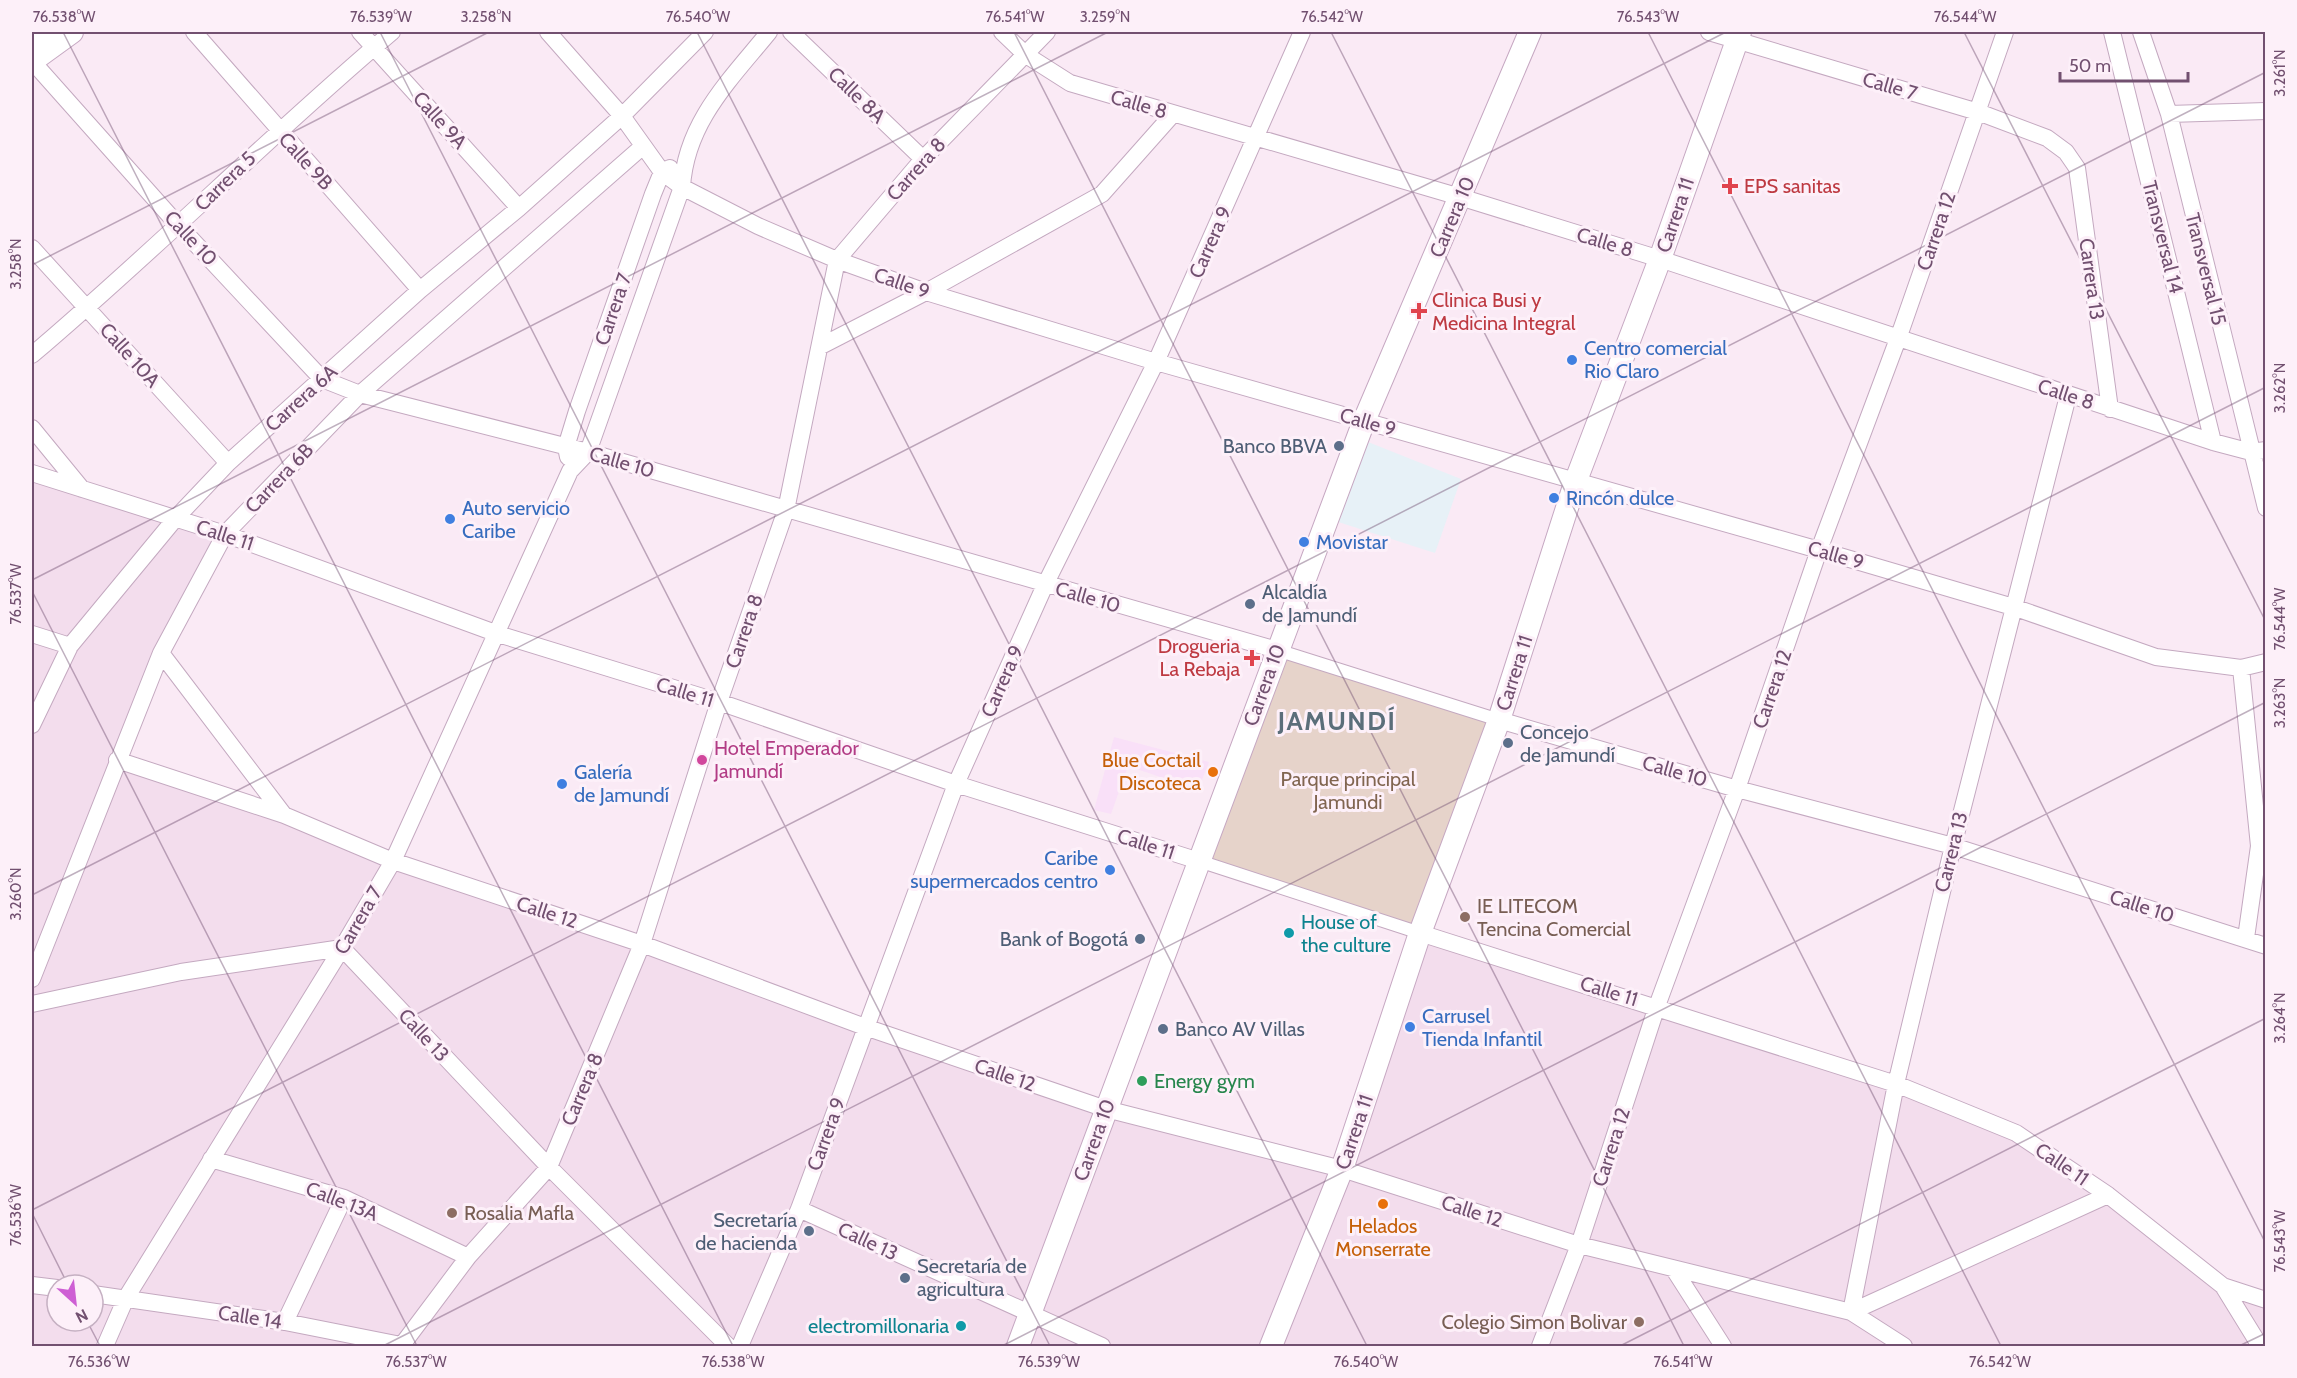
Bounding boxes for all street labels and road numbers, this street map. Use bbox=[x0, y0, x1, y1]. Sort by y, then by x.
street label: Calle 8A bbox=[823, 62, 891, 129]
street label: Calle 7 bbox=[1860, 67, 1920, 105]
street label: Calle 8 bbox=[1108, 84, 1170, 124]
street label: Calle 9A bbox=[408, 86, 473, 154]
street label: Calle 9B bbox=[274, 127, 338, 195]
street label: Carrera 8 bbox=[881, 132, 951, 206]
street label: Carrera 5 bbox=[189, 146, 261, 216]
street label: Carrera 10 bbox=[1424, 173, 1480, 261]
street label: Carrera 11 bbox=[1651, 174, 1699, 256]
street label: Transversal 14 bbox=[2137, 178, 2189, 296]
street label: Carrera 12 bbox=[1911, 188, 1961, 274]
street label: Carrera 9 bbox=[1184, 202, 1236, 282]
street label: Calle 10 bbox=[160, 206, 222, 270]
street label: Transversal 15 bbox=[2180, 210, 2232, 328]
street label: Calle 8 bbox=[1574, 222, 1636, 262]
street label: Carrera 13 bbox=[2074, 237, 2110, 321]
street label: Calle 9 bbox=[871, 262, 933, 304]
street label: Carrera 7 bbox=[589, 270, 637, 348]
street label: Calle 10A bbox=[95, 318, 166, 393]
street label: Carrera 6A bbox=[260, 359, 342, 437]
street label: Calle 8 bbox=[2035, 374, 2097, 414]
street label: Calle 9 bbox=[1337, 403, 1399, 441]
street label: Carrera 6B bbox=[240, 438, 318, 518]
street label: Calle 10 bbox=[587, 441, 657, 483]
street label: Calle 11 bbox=[193, 514, 257, 556]
street label: Calle 9 bbox=[1805, 536, 1867, 574]
street label: Calle 10 bbox=[1053, 576, 1123, 618]
street label: Carrera 8 bbox=[720, 591, 768, 671]
street label: Carrera 11 bbox=[1491, 632, 1537, 714]
street label: Carrera 9 bbox=[976, 641, 1028, 721]
street label: Carrera 10 bbox=[1238, 641, 1290, 729]
street label: Carrera 12 bbox=[1747, 646, 1797, 732]
street label: Calle 11 bbox=[653, 672, 717, 712]
street label: Calle 10 bbox=[1640, 750, 1710, 792]
street label: Carrera 13 bbox=[1929, 809, 1973, 895]
street label: Calle 11 bbox=[1114, 823, 1178, 865]
street label: Carrera 7 bbox=[329, 882, 387, 958]
street label: Calle 10 bbox=[2107, 884, 2177, 928]
street label: Calle 12 bbox=[513, 891, 581, 933]
street label: Calle 11 bbox=[1577, 971, 1641, 1011]
street label: Calle 13 bbox=[394, 1004, 454, 1066]
street label: Carrera 8 bbox=[556, 1049, 608, 1129]
street label: Calle 12 bbox=[971, 1053, 1039, 1097]
street label: Carrera 11 bbox=[1330, 1091, 1378, 1173]
street label: Carrera 9 bbox=[802, 1094, 850, 1174]
street label: Carrera 10 bbox=[1068, 1096, 1120, 1184]
street label: Carrera 12 bbox=[1587, 1104, 1635, 1190]
street label: Calle 11 bbox=[2031, 1138, 2093, 1190]
street label: Calle 13A bbox=[302, 1176, 382, 1226]
street label: Calle 12 bbox=[1438, 1190, 1506, 1232]
street label: Calle 13 bbox=[834, 1217, 902, 1265]
street label: Calle 14 bbox=[216, 1300, 284, 1334]

